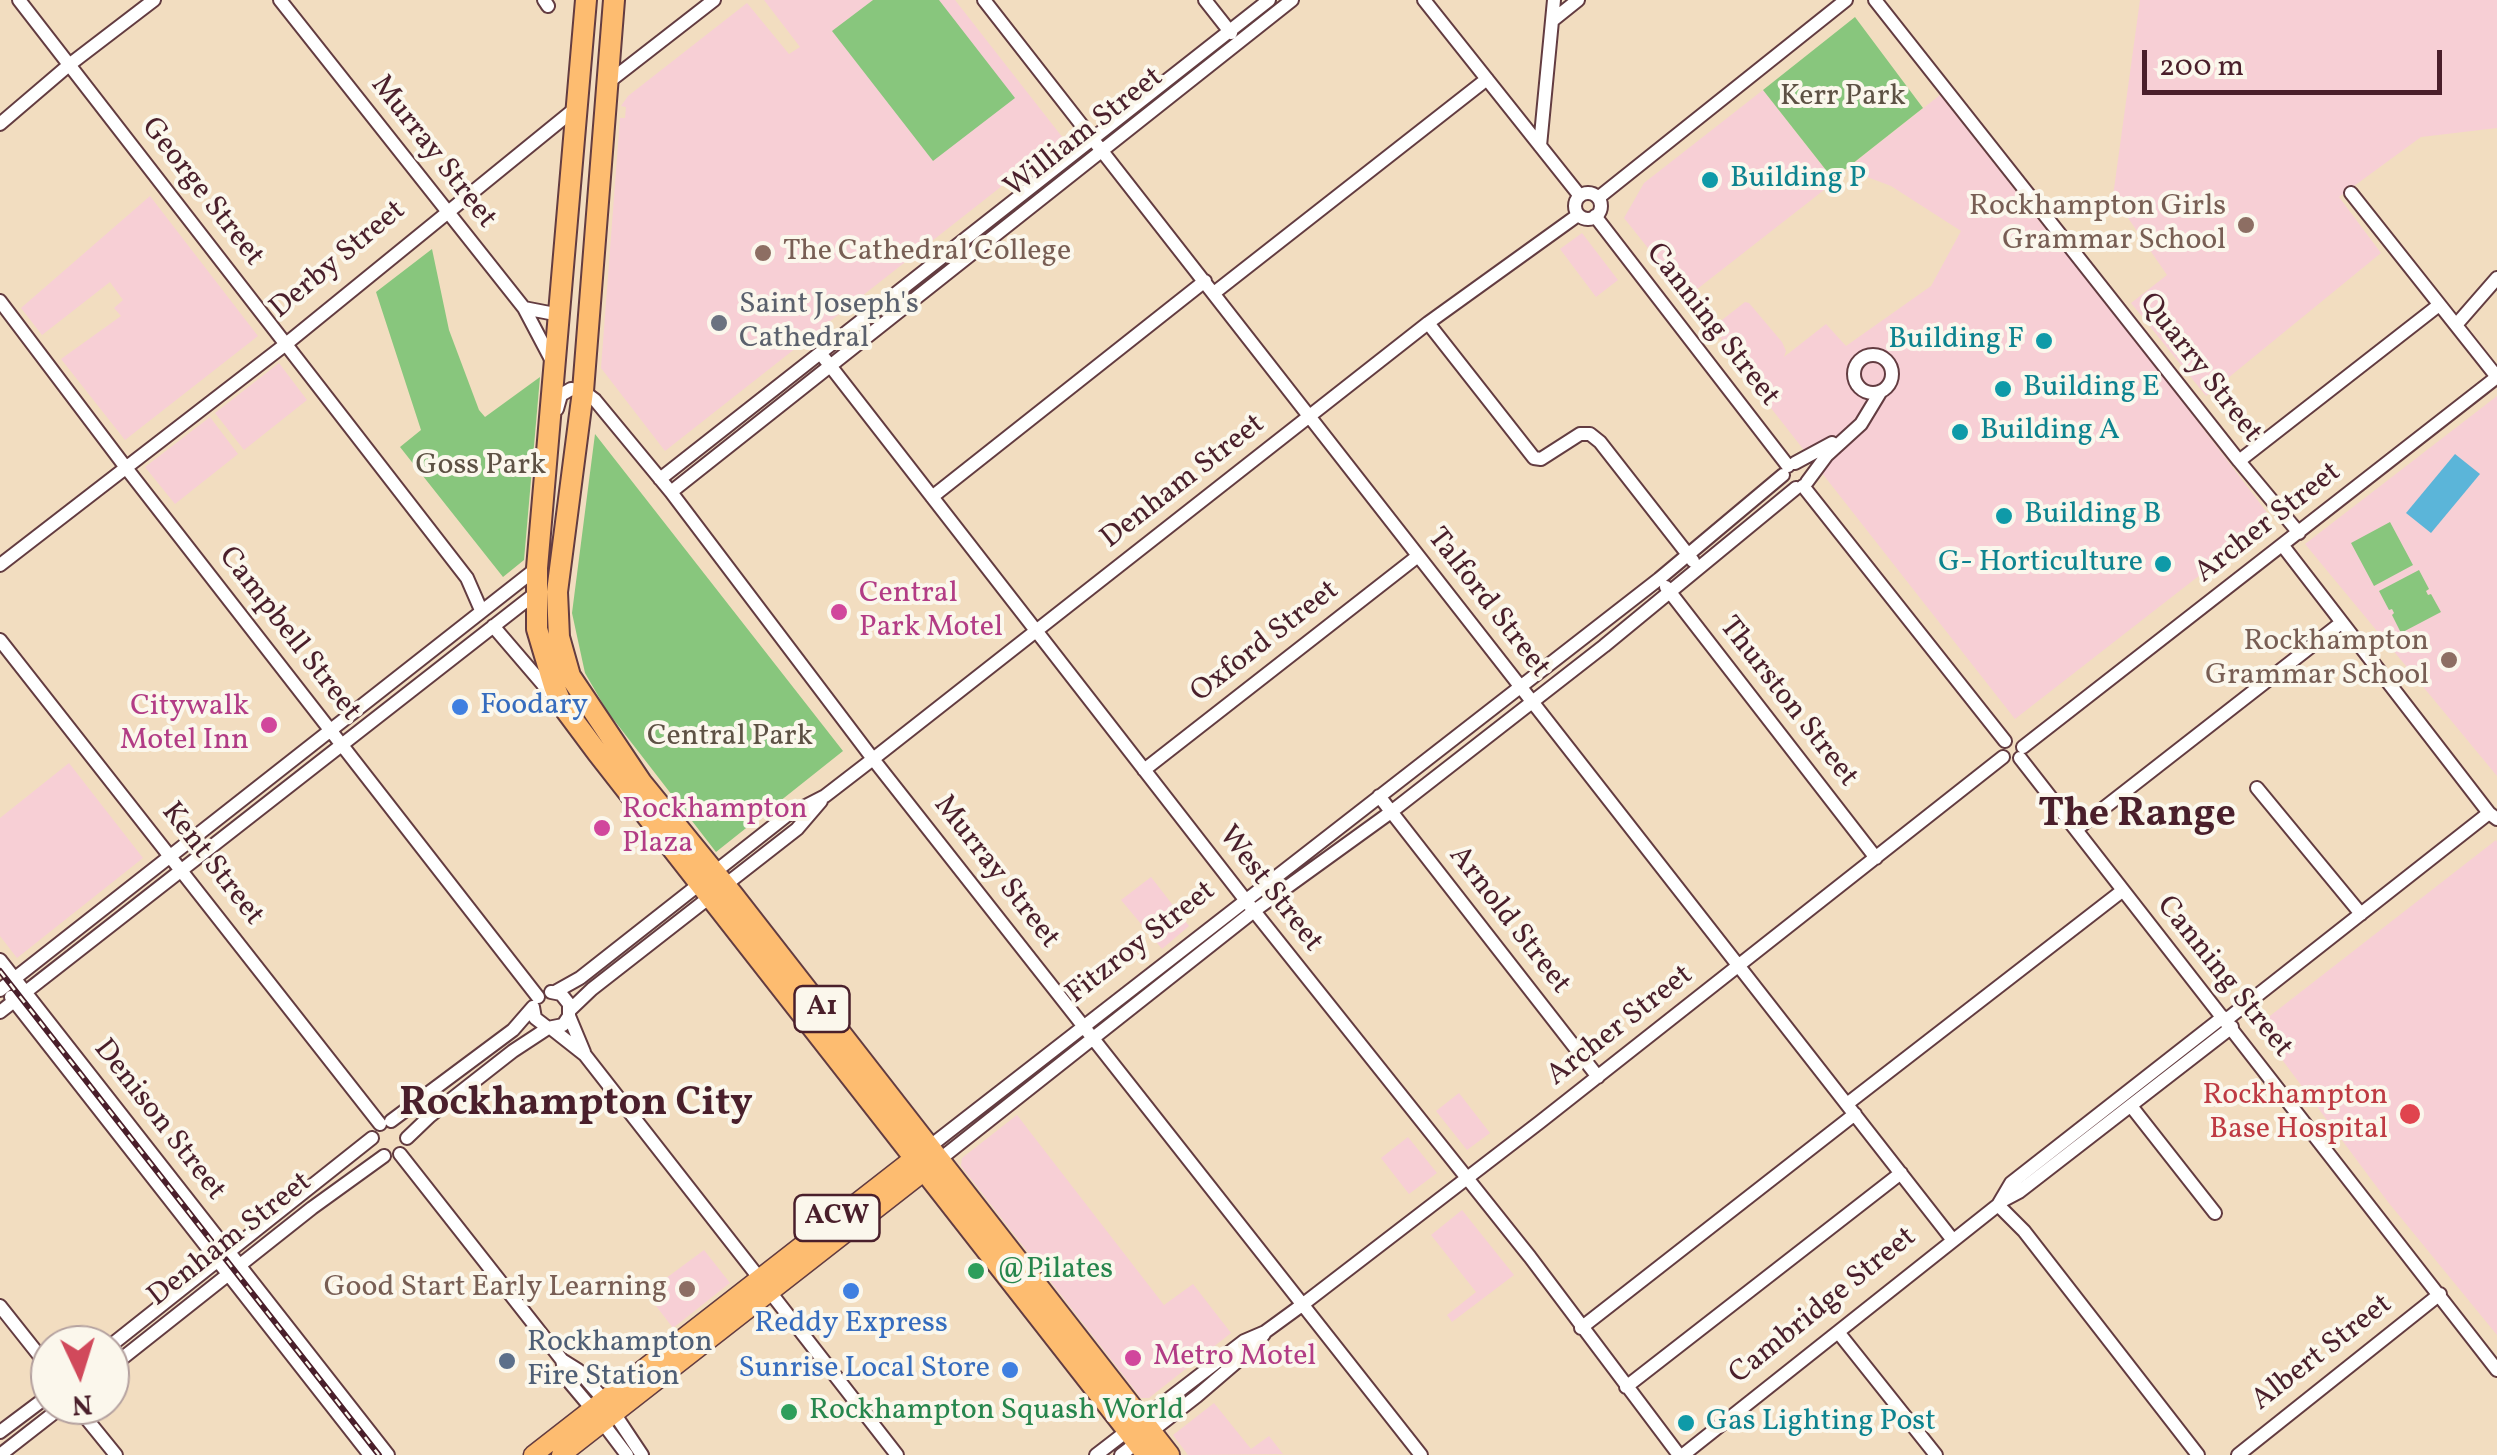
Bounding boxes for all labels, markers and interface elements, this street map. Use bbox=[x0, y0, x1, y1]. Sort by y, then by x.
scale bar bbox=[2147, 30, 2447, 92]
text: 200 m bbox=[2159, 46, 2244, 88]
street label: William Street bbox=[999, 61, 1171, 207]
street label: Murray Street bbox=[361, 69, 503, 237]
park label: Kerr Park bbox=[1780, 80, 1906, 116]
street label: George Street bbox=[132, 111, 270, 275]
place label: Building P bbox=[1730, 162, 1866, 198]
marker: Building P bbox=[1699, 169, 1721, 191]
place label: Rockhampton Girls Grammar School bbox=[1969, 190, 2226, 260]
street label: Derby Street bbox=[264, 194, 414, 328]
marker: Rockhampton Girls Grammar School bbox=[2235, 214, 2257, 236]
place label: The Cathedral College bbox=[783, 235, 1071, 271]
street label: Canning Street bbox=[1636, 237, 1786, 415]
marker: The Cathedral College bbox=[752, 242, 774, 264]
street label: Quarry Street bbox=[2129, 287, 2269, 451]
place label: Saint Joseph's Cathedral bbox=[739, 288, 919, 358]
marker: Saint Joseph's Cathedral bbox=[708, 312, 730, 334]
place label: Building F bbox=[1888, 323, 2024, 359]
marker: Building F bbox=[2033, 330, 2055, 352]
place label: Building E bbox=[2023, 371, 2160, 407]
marker: Building E bbox=[1992, 378, 2014, 400]
street label: Denham Street bbox=[1095, 408, 1273, 558]
place label: Building A bbox=[1980, 414, 2120, 450]
marker: Building A bbox=[1949, 421, 1971, 443]
park label: Goss Park bbox=[416, 449, 546, 485]
street label: Archer Street bbox=[2189, 456, 2349, 592]
place label: Building B bbox=[2024, 498, 2161, 534]
marker: Building B bbox=[1993, 505, 2015, 527]
street label: Talford Street bbox=[1417, 522, 1557, 686]
street label: Campbell Street bbox=[209, 541, 367, 729]
place label: G- Horticulture bbox=[1938, 546, 2143, 582]
marker: G- Horticulture bbox=[2152, 553, 2174, 575]
street label: Oxford Street bbox=[1185, 574, 1347, 712]
place label: Central Park Motel bbox=[859, 577, 1003, 648]
marker: Central Park Motel bbox=[828, 601, 850, 623]
street label: Thurston Street bbox=[1709, 611, 1865, 795]
place label: Rockhampton Grammar School bbox=[2205, 625, 2429, 696]
marker: Rockhampton Grammar School bbox=[2438, 649, 2460, 671]
place label: Foodary bbox=[480, 689, 588, 725]
place label: Citywalk Motel Inn bbox=[120, 690, 249, 760]
marker: Foodary bbox=[449, 696, 471, 718]
marker: Citywalk Motel Inn bbox=[258, 714, 280, 736]
park label: Central Park bbox=[647, 720, 813, 756]
street label: Murray Street bbox=[924, 789, 1066, 957]
place label: Rockhampton Plaza bbox=[622, 793, 808, 864]
district label: The Range bbox=[2038, 794, 2236, 842]
street label: Kent Street bbox=[152, 796, 270, 934]
marker: Rockhampton Plaza bbox=[591, 817, 613, 839]
street label: West Street bbox=[1209, 820, 1329, 960]
street label: Arnold Street bbox=[1439, 840, 1577, 1002]
street label: Fitzroy Street bbox=[1060, 875, 1224, 1013]
street label: Canning Street bbox=[2147, 890, 2299, 1066]
street label: Archer Street bbox=[1541, 959, 1701, 1095]
road number: A1 bbox=[794, 986, 850, 1032]
street label: Denison Street bbox=[84, 1033, 232, 1209]
place label: Rockhampton Base Hospital bbox=[2202, 1079, 2388, 1150]
district label: Rockhampton City bbox=[399, 1083, 753, 1131]
marker: Rockhampton Base Hospital bbox=[2397, 1101, 2423, 1127]
street label: Denham Street bbox=[142, 1166, 320, 1316]
road number: ACW bbox=[794, 1195, 880, 1241]
street label: Cambridge Street bbox=[1723, 1221, 1925, 1393]
place label: @Pilates bbox=[996, 1253, 1113, 1289]
marker: @Pilates bbox=[965, 1260, 987, 1282]
place label: Good Start Early Learning bbox=[324, 1271, 667, 1307]
marker: Good Start Early Learning bbox=[676, 1278, 698, 1300]
marker: Reddy Express bbox=[840, 1280, 862, 1302]
street label: Albert Street bbox=[2246, 1288, 2400, 1420]
place label: Reddy Express bbox=[754, 1307, 948, 1343]
north arrow bbox=[30, 1325, 130, 1425]
place label: Rockhampton Fire Station bbox=[527, 1326, 713, 1396]
place label: Metro Motel bbox=[1153, 1340, 1316, 1376]
marker: Metro Motel bbox=[1122, 1347, 1144, 1369]
marker: Rockhampton Fire Station bbox=[496, 1350, 518, 1372]
place label: Sunrise Local Store bbox=[738, 1352, 990, 1388]
marker: Sunrise Local Store bbox=[999, 1359, 1021, 1381]
text: N bbox=[70, 1383, 93, 1424]
place label: Rockhampton Squash World bbox=[809, 1394, 1184, 1430]
marker: Rockhampton Squash World bbox=[778, 1401, 800, 1423]
place label: Gas Lighting Post bbox=[1706, 1405, 1936, 1441]
marker: Gas Lighting Post bbox=[1675, 1412, 1697, 1434]

